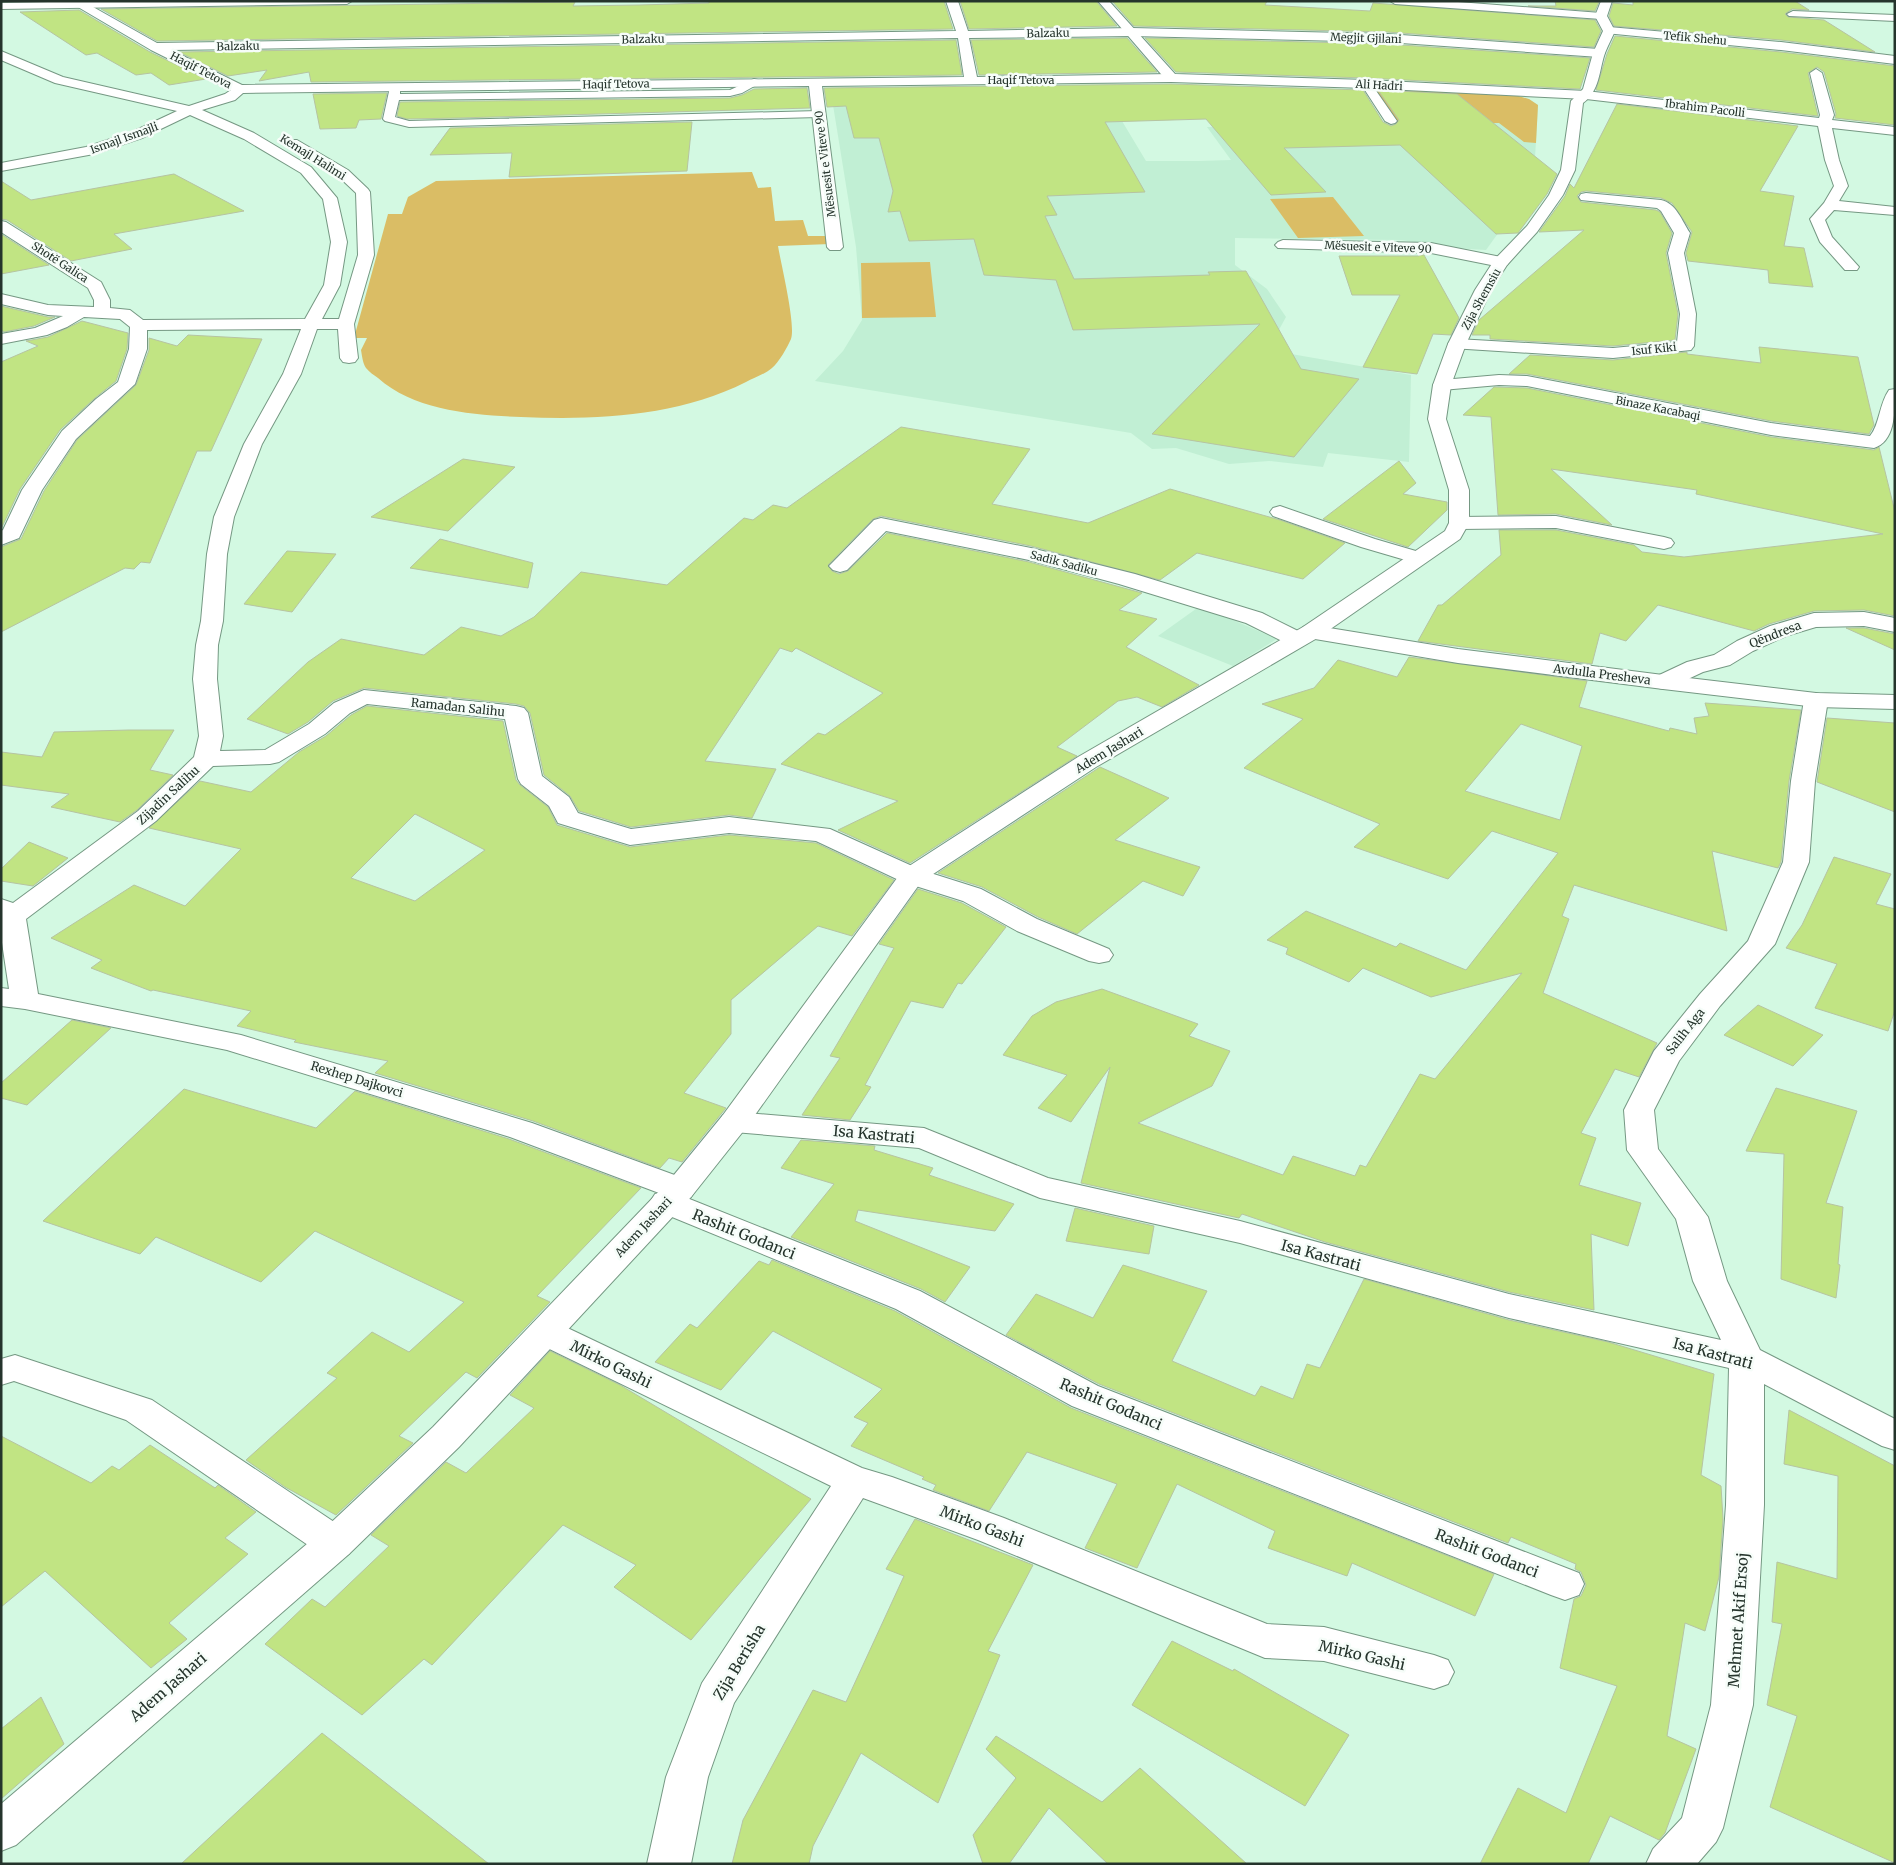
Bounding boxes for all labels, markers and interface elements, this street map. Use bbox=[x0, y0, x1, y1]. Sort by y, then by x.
street label: Balzaku bbox=[1026, 26, 1070, 40]
street label: Tefik Shehu bbox=[1663, 28, 1727, 48]
street label: Megjit Gjilani bbox=[1330, 30, 1402, 46]
street label: Balzaku bbox=[621, 32, 665, 46]
street label: Balzaku bbox=[216, 39, 260, 53]
street label: Haqif Tetova bbox=[168, 49, 234, 91]
street label: Haqif Tetova bbox=[987, 73, 1055, 87]
street label: Haqif Tetova bbox=[582, 76, 650, 92]
street label: Ali Hadri bbox=[1354, 77, 1403, 93]
street label: Ibrahim Pacolli bbox=[1664, 96, 1746, 120]
street label: Mësuesit e Viteve 90 bbox=[812, 110, 838, 218]
street label: Ismajl Ismajli bbox=[88, 119, 160, 157]
street label: Kemajl Halimi bbox=[277, 131, 349, 183]
street label: Shotë Galica bbox=[29, 238, 91, 286]
street label: Mësuesit e Viteve 90 bbox=[1324, 238, 1432, 256]
street label: Zija Shemsiu bbox=[1458, 266, 1504, 332]
street label: Isuf Kiki bbox=[1631, 340, 1677, 358]
street label: Binaze Kacabaqi bbox=[1614, 393, 1702, 423]
street label: Sadik Sadiku bbox=[1029, 547, 1099, 579]
street label: Qëndresa bbox=[1747, 617, 1804, 651]
street label: Avdulla Presheva bbox=[1551, 660, 1652, 687]
street label: Ramadan Salihu bbox=[410, 695, 506, 719]
street label: Adem Jashari bbox=[1071, 724, 1146, 777]
street label: Zijadin Salihu bbox=[134, 762, 203, 828]
street label: Salih Aga bbox=[1662, 1005, 1708, 1057]
street label: Rexhep Dajkovci bbox=[309, 1058, 405, 1100]
street label: Isa Kastrati bbox=[832, 1121, 916, 1147]
street label: Adem Jashari bbox=[611, 1194, 675, 1261]
street label: Rashit Godanci bbox=[690, 1205, 798, 1263]
street label: Isa Kastrati bbox=[1279, 1235, 1363, 1275]
street label: Isa Kastrati bbox=[1671, 1333, 1755, 1373]
street label: Mirko Gashi bbox=[567, 1336, 655, 1392]
street label: Rashit Godanci bbox=[1057, 1374, 1165, 1434]
street label: Mirko Gashi bbox=[937, 1501, 1027, 1551]
street label: Rashit Godanci bbox=[1432, 1524, 1542, 1582]
street label: Mehmet Akif Ersoj bbox=[1724, 1552, 1752, 1688]
street label: Zija Berisha bbox=[709, 1621, 769, 1703]
street label: Mirko Gashi bbox=[1317, 1636, 1407, 1674]
street label: Adem Jashari bbox=[125, 1648, 211, 1726]

